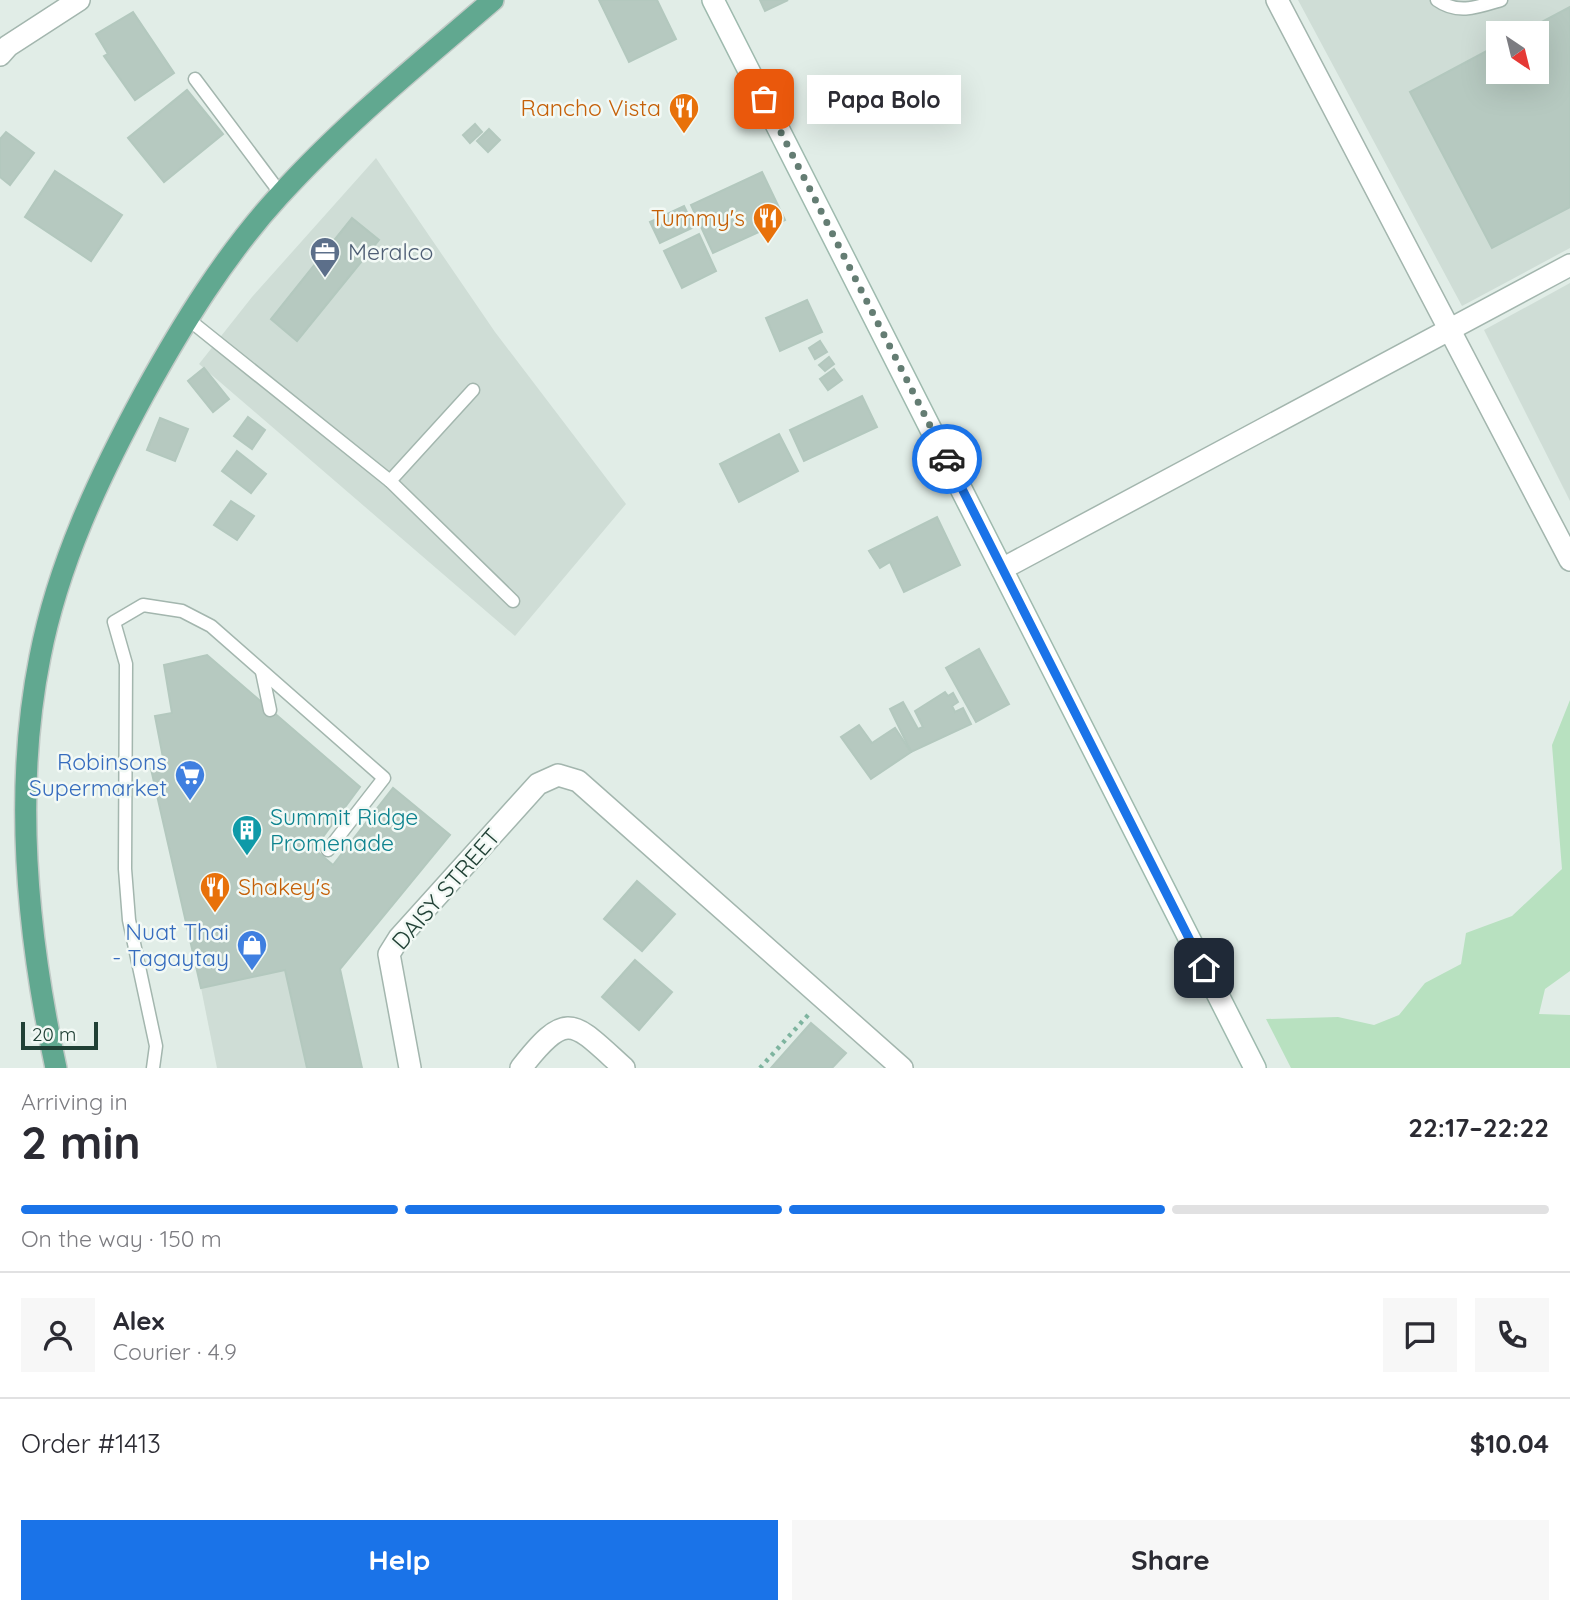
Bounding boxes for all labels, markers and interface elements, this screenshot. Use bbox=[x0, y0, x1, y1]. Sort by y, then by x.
north arrow bbox=[1486, 21, 1549, 84]
map controls bbox=[1486, 21, 1549, 84]
pin bbox=[734, 69, 794, 129]
callout: Papa Bolo bbox=[806, 74, 960, 124]
icon: bag bbox=[745, 80, 783, 118]
text: Papa Bolo bbox=[827, 85, 941, 114]
restaurant icon: Rancho Vista bbox=[667, 91, 701, 135]
place label: Rancho Vista bbox=[520, 93, 661, 122]
restaurant icon: Tummy's bbox=[751, 201, 785, 245]
place label: Tummy's bbox=[651, 203, 745, 232]
office icon: Meralco bbox=[308, 235, 342, 279]
place label: Meralco bbox=[348, 237, 433, 266]
courier bbox=[912, 424, 982, 494]
icon: car bbox=[928, 440, 966, 478]
place label: Robinsons Supermarket bbox=[29, 747, 167, 802]
supermarket icon: Robinsons Supermarket bbox=[173, 758, 207, 802]
place label: Summit Ridge Promenade bbox=[270, 802, 418, 857]
building icon: Summit Ridge Promenade bbox=[230, 813, 264, 857]
street label: DAISY STREET bbox=[385, 822, 506, 955]
restaurant icon: Shakey's bbox=[198, 870, 232, 914]
place label: Shakey's bbox=[238, 872, 331, 901]
place label: Nuat Thai - Tagaytay bbox=[112, 917, 229, 972]
shop icon: Nuat Thai - Tagaytay bbox=[235, 928, 269, 972]
pin bbox=[1174, 938, 1234, 998]
icon: home bbox=[1185, 949, 1223, 987]
scale bar bbox=[21, 1019, 98, 1051]
text: 20 m bbox=[32, 1022, 76, 1046]
text: Arriving in bbox=[21, 1087, 128, 1116]
text: 22:17–22:22 bbox=[1408, 1111, 1549, 1144]
text: 2 min bbox=[21, 1113, 141, 1171]
text: On the way · 150 m bbox=[21, 1224, 222, 1253]
button: person bbox=[21, 1298, 95, 1372]
button: chat bbox=[1383, 1298, 1457, 1372]
button: phone bbox=[1475, 1298, 1549, 1372]
text: Alex bbox=[113, 1304, 164, 1337]
text: Courier · 4.9 bbox=[113, 1337, 237, 1366]
text: Order #1413 bbox=[21, 1427, 161, 1460]
text: $10.04 bbox=[1470, 1427, 1549, 1460]
button: Help bbox=[21, 1520, 778, 1600]
button: Share bbox=[792, 1520, 1549, 1600]

